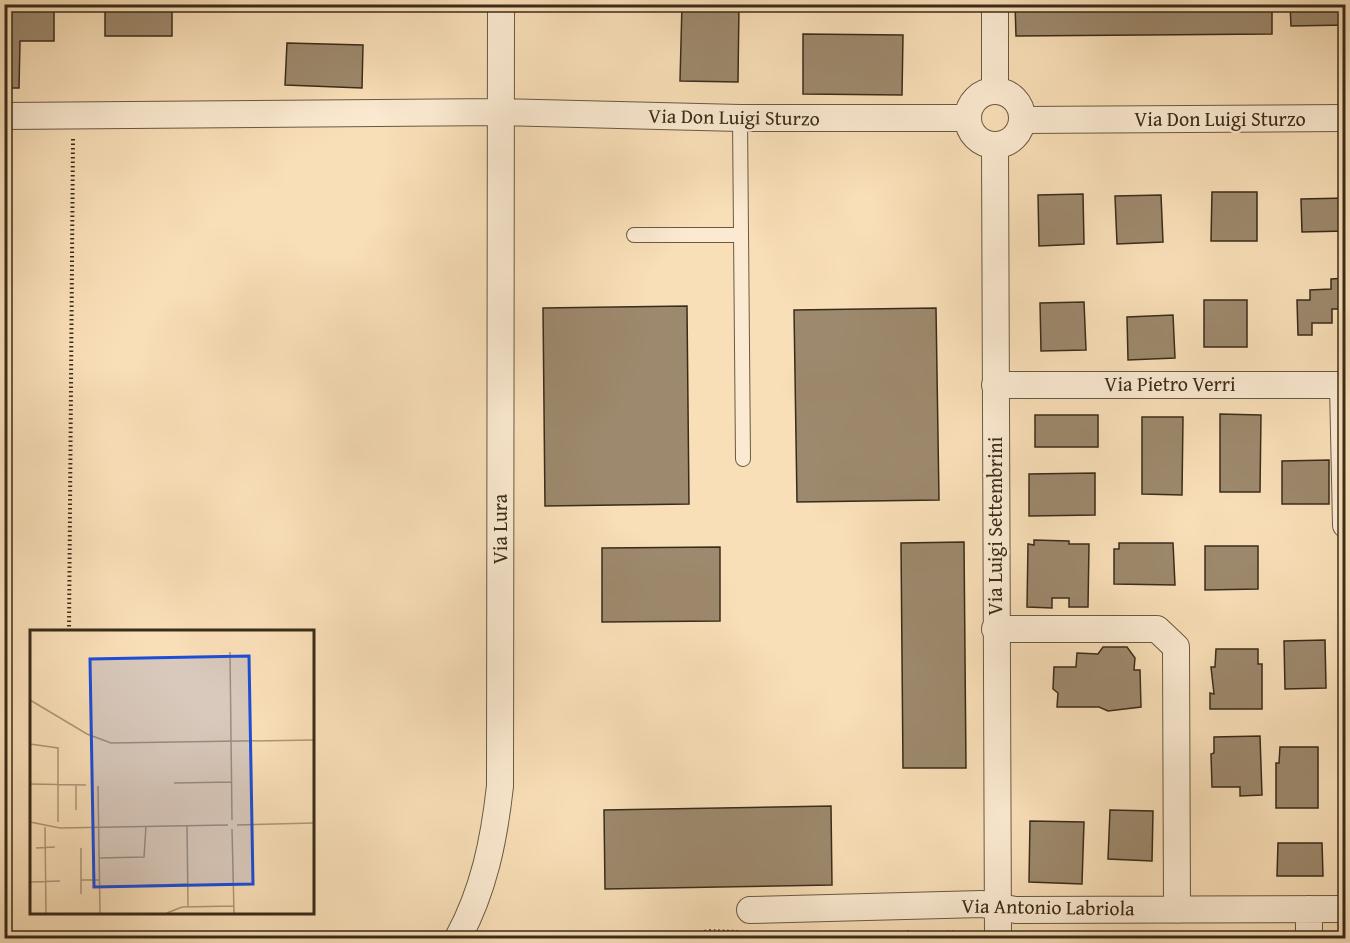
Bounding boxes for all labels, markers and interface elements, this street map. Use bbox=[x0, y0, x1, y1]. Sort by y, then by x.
street label: Via Don Luigi Sturzo bbox=[648, 101, 820, 132]
street label: Via Don Luigi Sturzo bbox=[1134, 104, 1306, 133]
street label: Via Pietro Verri bbox=[1104, 369, 1236, 398]
street label: Via Luigi Settembrini bbox=[980, 436, 1009, 615]
street label: Via Lura bbox=[485, 493, 514, 564]
inset map bbox=[30, 630, 314, 913]
street label: Via Antonio Labriola bbox=[961, 890, 1135, 923]

